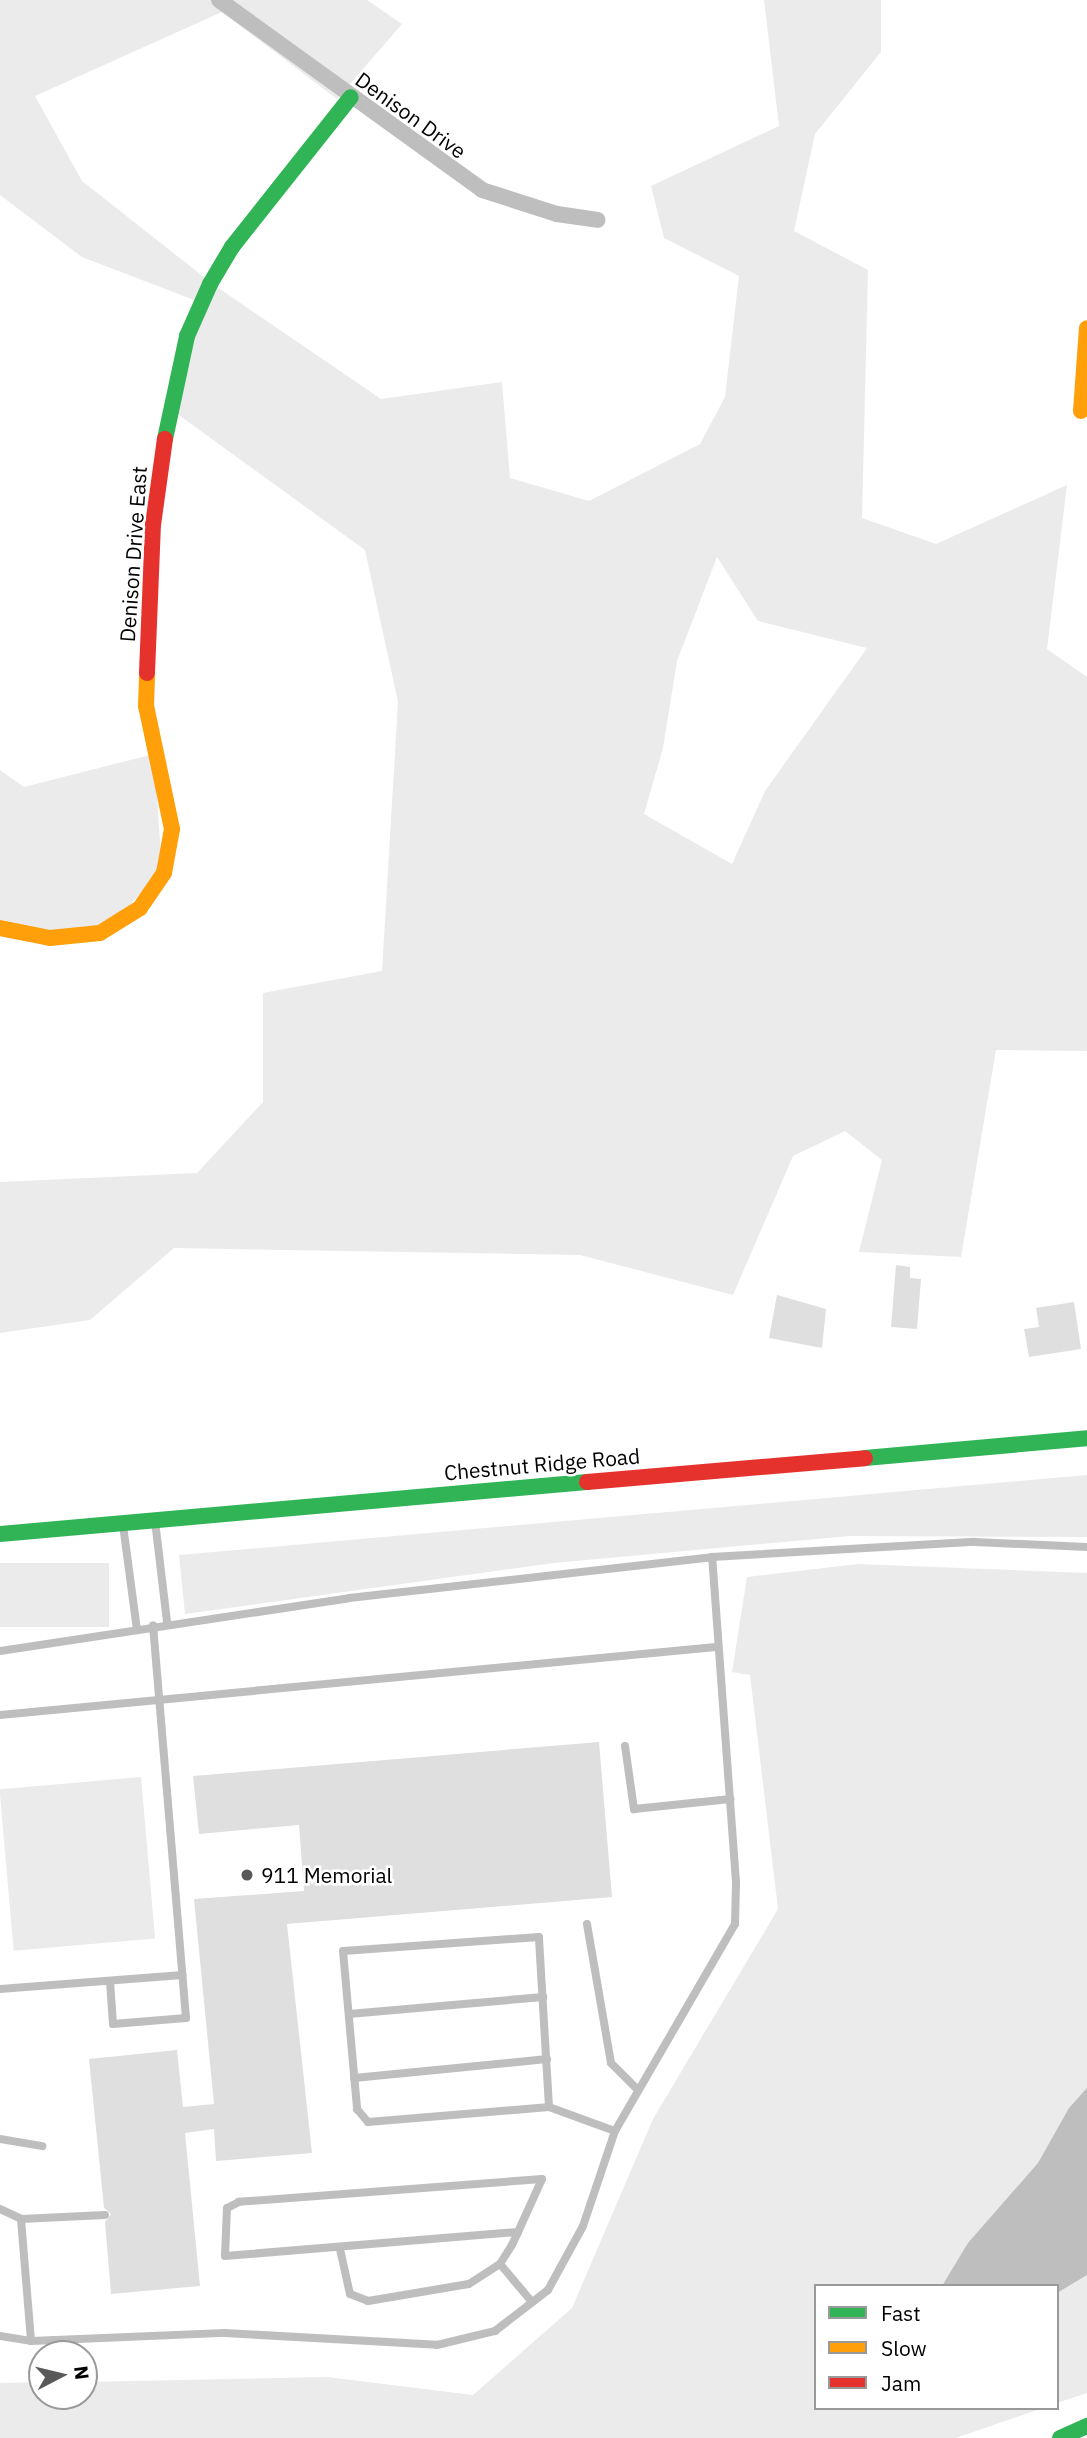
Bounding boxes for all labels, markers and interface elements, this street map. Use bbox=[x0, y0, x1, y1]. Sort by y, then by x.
street label: Denison Drive bbox=[351, 66, 471, 164]
street label: Denison Drive East bbox=[114, 465, 152, 643]
street label: Chestnut Ridge Road bbox=[443, 1443, 641, 1485]
place label: 911 Memorial bbox=[261, 1862, 392, 1888]
marker: 911 Memorial bbox=[239, 1867, 255, 1883]
legend bbox=[814, 2284, 1059, 2410]
text: Fast bbox=[881, 2299, 921, 2327]
text: Slow bbox=[881, 2334, 927, 2362]
north arrow bbox=[28, 2340, 98, 2410]
text: N bbox=[69, 2364, 95, 2381]
text: Jam bbox=[881, 2369, 921, 2397]

